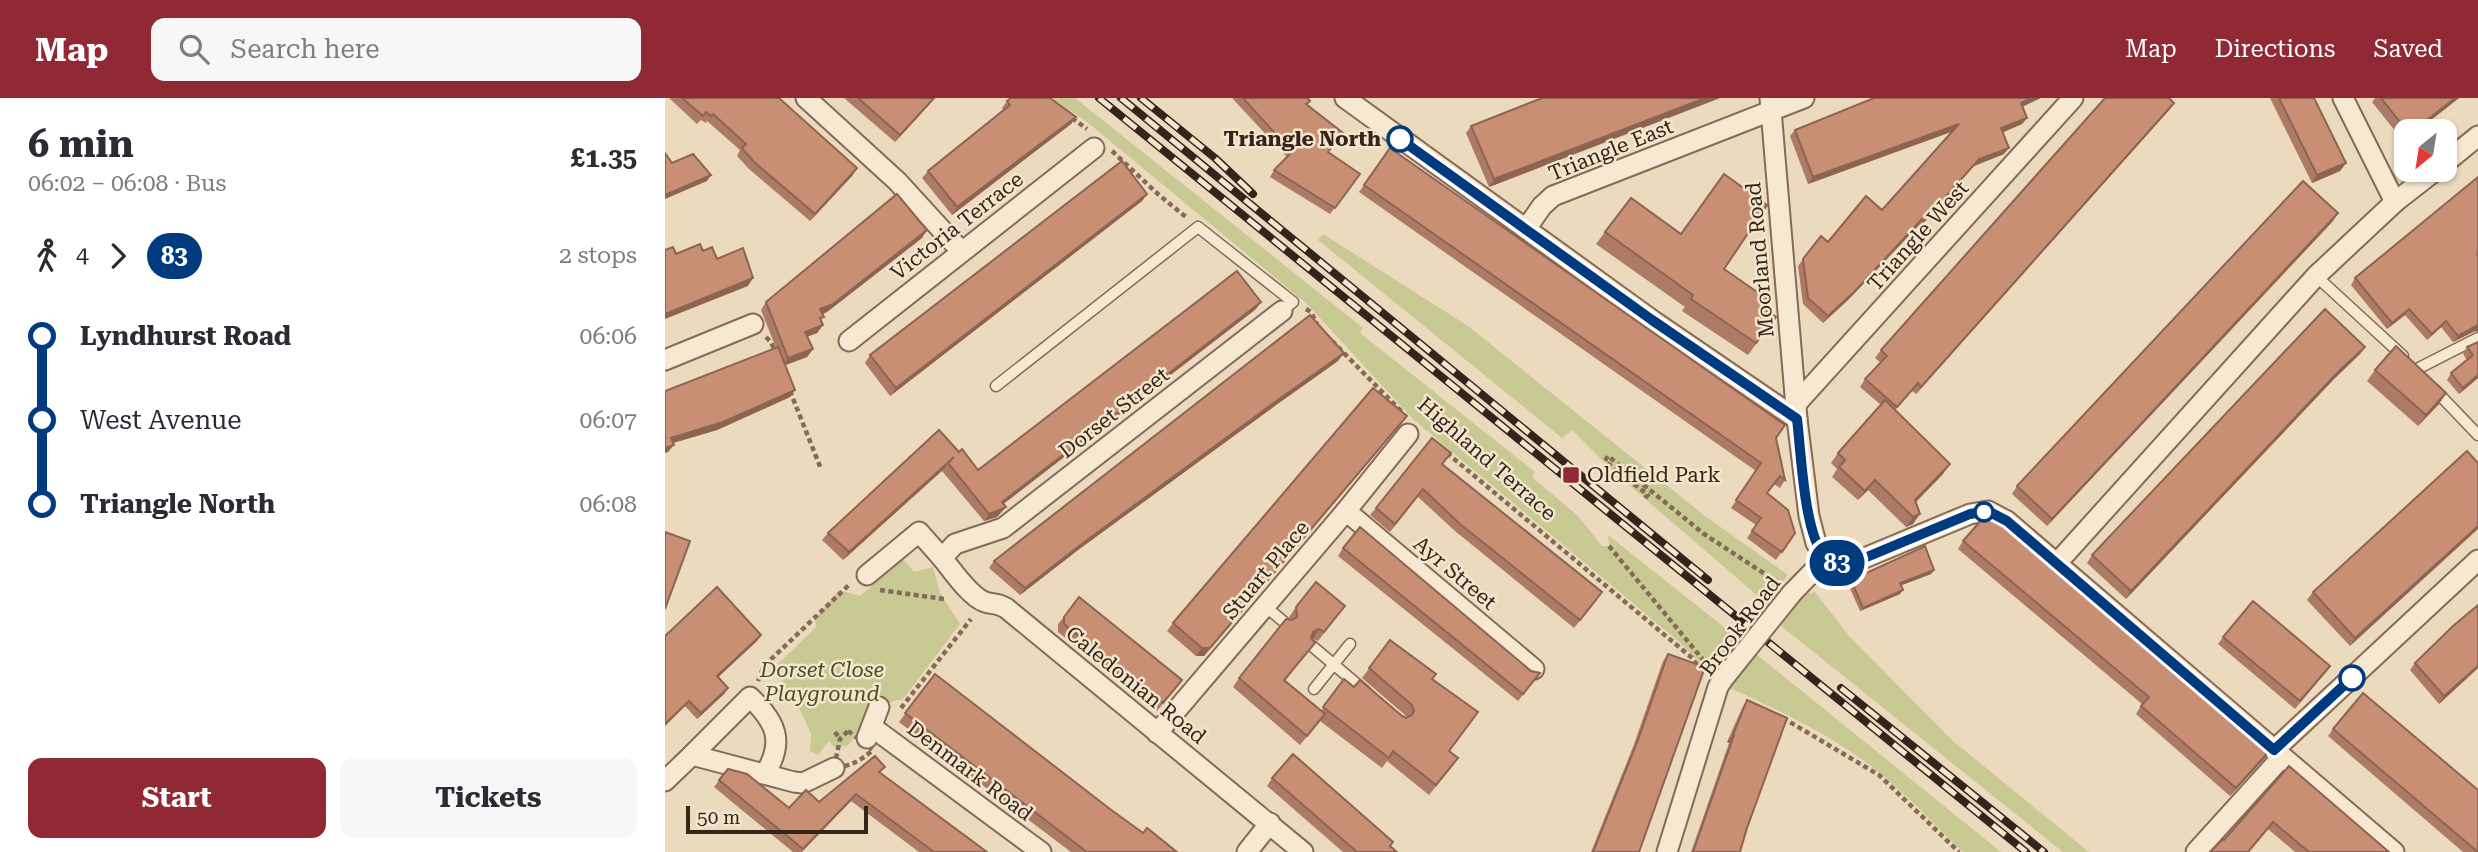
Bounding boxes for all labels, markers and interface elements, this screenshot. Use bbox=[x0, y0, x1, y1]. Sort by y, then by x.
search box bbox=[151, 18, 641, 81]
text: Map bbox=[35, 30, 109, 69]
icon: search bbox=[175, 30, 213, 68]
text: Search here bbox=[231, 34, 380, 64]
text: Map bbox=[2125, 35, 2177, 63]
text: Directions bbox=[2215, 35, 2335, 63]
text: Saved bbox=[2373, 35, 2443, 63]
street label: Triangle East bbox=[1545, 114, 1677, 186]
north arrow bbox=[2394, 119, 2457, 182]
map controls bbox=[2394, 119, 2457, 182]
text: 6 min bbox=[28, 122, 134, 166]
marker: Triangle North bbox=[1387, 126, 1413, 152]
place label: Triangle North bbox=[1223, 127, 1381, 151]
text: £1.35 bbox=[571, 143, 637, 173]
street label: Victoria Terrace bbox=[886, 167, 1028, 285]
text: 06:02 – 06:08 · Bus bbox=[28, 170, 226, 197]
street label: Triangle West bbox=[1863, 176, 1974, 296]
street label: Moorland Road bbox=[1741, 181, 1779, 339]
icon: walk bbox=[28, 237, 66, 275]
icon: forward bbox=[99, 237, 137, 275]
text: 4 bbox=[76, 242, 89, 269]
text: 83 bbox=[161, 242, 188, 270]
text: 2 stops bbox=[559, 242, 637, 269]
text: Lyndhurst Road bbox=[80, 321, 291, 351]
text: 06:06 bbox=[580, 323, 637, 350]
street label: Dorset Street bbox=[1054, 363, 1174, 463]
street label: Highland Terrace bbox=[1413, 392, 1561, 526]
text: West Avenue bbox=[80, 405, 241, 435]
text: 06:07 bbox=[580, 407, 637, 434]
place label: Oldfield Park bbox=[1587, 463, 1721, 487]
marker: Oldfield Park bbox=[1561, 465, 1581, 485]
text: Triangle North bbox=[80, 489, 275, 519]
text: 06:08 bbox=[580, 491, 637, 518]
unlabelled marker bbox=[1974, 502, 1994, 522]
street label: Stuart Place bbox=[1218, 516, 1314, 624]
street label: Ayr Street bbox=[1409, 531, 1501, 615]
line badge: 83 bbox=[1805, 540, 1869, 586]
text: 83 bbox=[1824, 549, 1850, 577]
street label: Brook Road bbox=[1695, 571, 1786, 681]
street label: Caledonian Road bbox=[1061, 621, 1211, 749]
park label: Dorset Close Playground bbox=[759, 658, 884, 706]
unlabelled marker bbox=[2339, 665, 2365, 691]
street label: Denmark Road bbox=[903, 716, 1038, 826]
button: Start bbox=[28, 758, 326, 838]
button: Tickets bbox=[340, 758, 637, 838]
scale bar bbox=[686, 803, 868, 835]
text: 50 m bbox=[697, 806, 740, 829]

